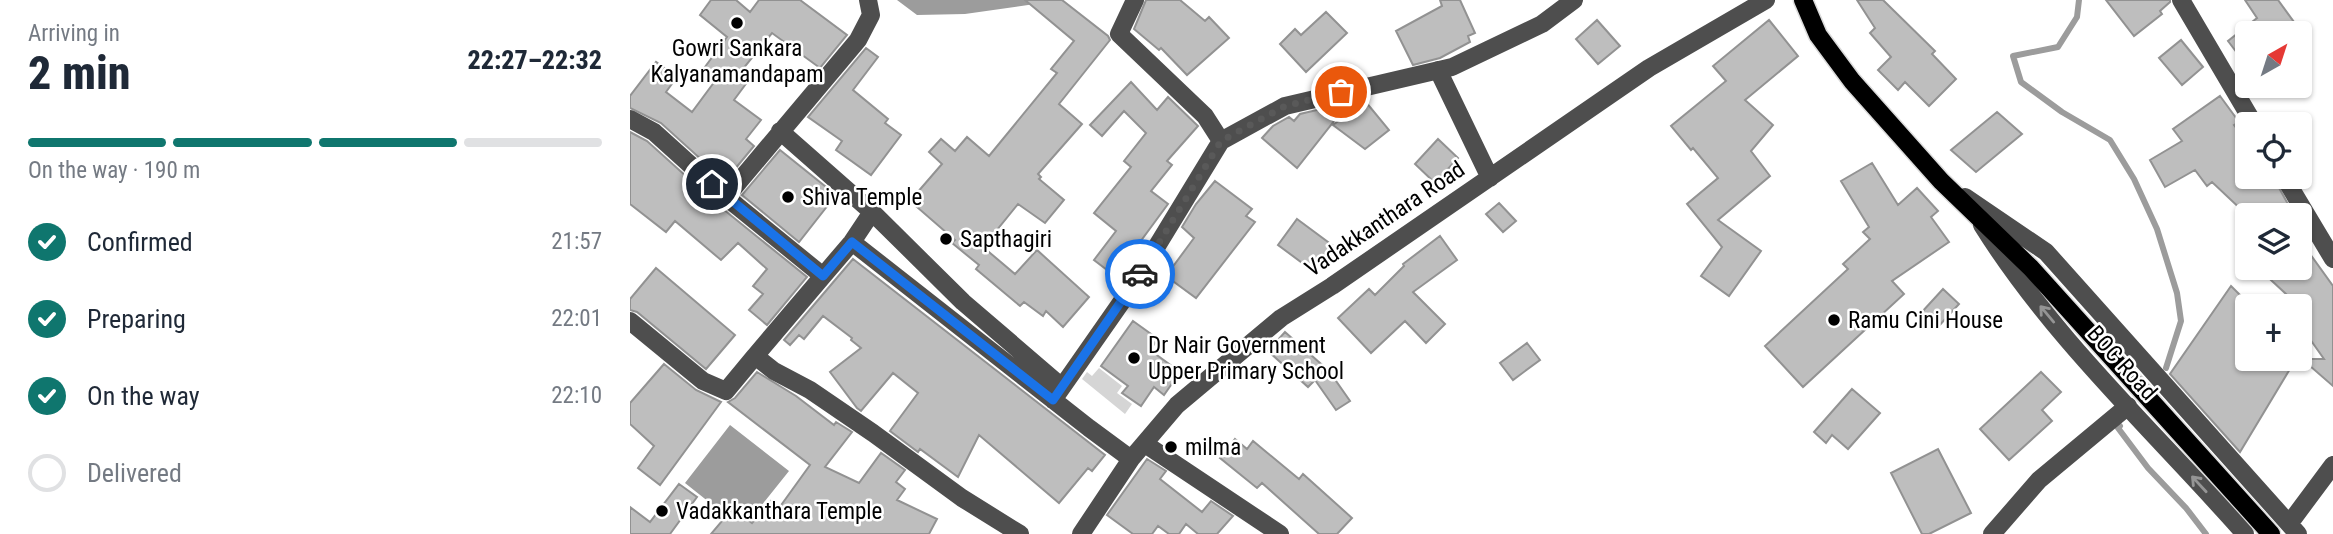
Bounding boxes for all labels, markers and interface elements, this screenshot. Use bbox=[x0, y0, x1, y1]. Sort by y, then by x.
marker: Gowri Sankara Kalyanamandapam bbox=[729, 15, 745, 31]
text: Arriving in bbox=[28, 20, 120, 47]
north arrow bbox=[2235, 21, 2312, 98]
map controls bbox=[2235, 21, 2312, 371]
place label: Gowri Sankara Kalyanamandapam bbox=[650, 35, 824, 88]
text: 22:27–22:32 bbox=[468, 45, 602, 75]
text: 2 min bbox=[28, 46, 131, 100]
pin bbox=[1311, 62, 1371, 122]
icon: bag bbox=[1322, 73, 1360, 111]
button: locate bbox=[2235, 112, 2312, 189]
pin bbox=[682, 154, 742, 214]
street label: Vadakkanthara Road bbox=[1300, 156, 1470, 282]
text: On the way · 190 m bbox=[28, 157, 200, 184]
icon: home bbox=[693, 165, 731, 203]
place label: Shiva Temple bbox=[802, 184, 922, 211]
marker: Shiva Temple bbox=[780, 189, 796, 205]
button: layers bbox=[2235, 203, 2312, 280]
icon: check bbox=[28, 223, 66, 261]
place label: Sapthagiri bbox=[960, 226, 1052, 253]
text: Confirmed bbox=[87, 227, 193, 257]
text: 21:57 bbox=[551, 228, 602, 255]
marker: Sapthagiri bbox=[938, 231, 954, 247]
courier bbox=[1105, 239, 1175, 309]
icon: car bbox=[1121, 255, 1159, 293]
button: + bbox=[2235, 294, 2312, 371]
icon: check bbox=[28, 300, 66, 338]
text: Preparing bbox=[87, 304, 186, 334]
text: 22:01 bbox=[551, 305, 602, 332]
one-way arrow bbox=[2039, 306, 2055, 324]
place label: Ramu Cini House bbox=[1848, 307, 2003, 334]
marker: Ramu Cini House bbox=[1826, 312, 1842, 328]
street label: BOC Road bbox=[2082, 320, 2162, 406]
place label: Dr Nair Government Upper Primary School bbox=[1148, 332, 1344, 385]
marker: Dr Nair Government Upper Primary School bbox=[1126, 350, 1142, 366]
icon: check bbox=[28, 377, 66, 415]
text: On the way bbox=[87, 381, 200, 411]
text: 22:10 bbox=[551, 382, 602, 409]
place label: milma bbox=[1185, 434, 1241, 461]
marker: milma bbox=[1163, 439, 1179, 455]
text: Delivered bbox=[87, 458, 182, 488]
one-way arrow bbox=[2191, 475, 2207, 493]
place label: Vadakkanthara Temple bbox=[676, 498, 882, 525]
marker: Vadakkanthara Temple bbox=[654, 503, 670, 519]

